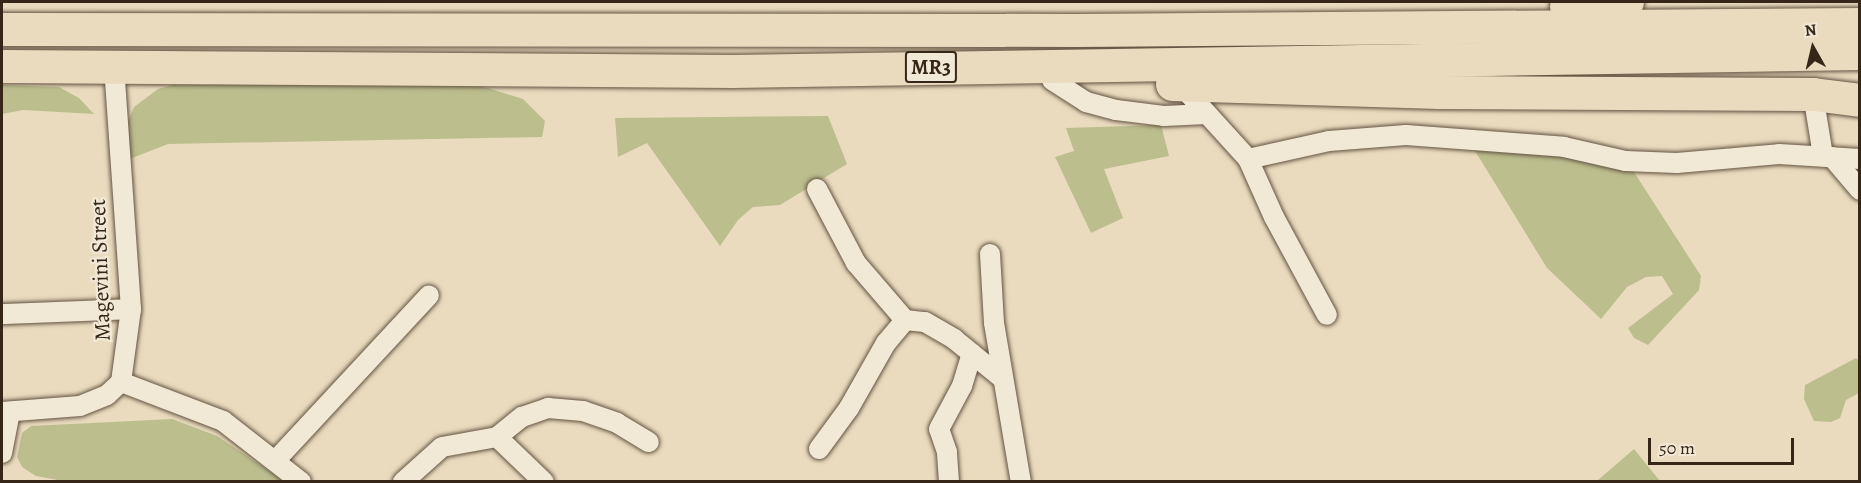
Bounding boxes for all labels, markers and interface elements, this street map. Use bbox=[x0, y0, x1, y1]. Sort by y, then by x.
north arrow bbox=[1783, 18, 1843, 78]
text: N bbox=[1803, 18, 1818, 42]
road number: MR3 bbox=[904, 49, 958, 85]
street label: Magevini Street bbox=[85, 198, 117, 342]
scale bar bbox=[1651, 426, 1796, 464]
text: 50 m bbox=[1659, 436, 1695, 460]

